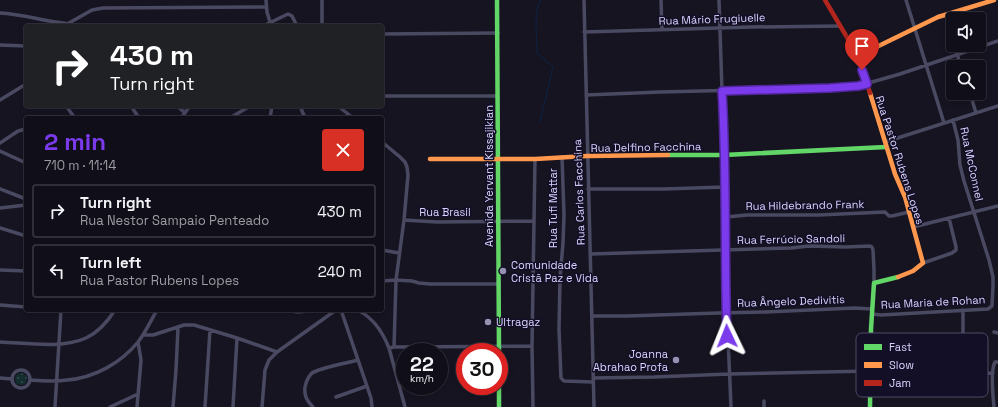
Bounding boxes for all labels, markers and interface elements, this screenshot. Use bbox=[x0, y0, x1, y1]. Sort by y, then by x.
street label: Rua Mário Frugiuelle bbox=[658, 10, 766, 28]
map controls bbox=[946, 12, 986, 100]
button: sound bbox=[946, 12, 986, 52]
pin bbox=[845, 29, 879, 70]
icon: arrive bbox=[851, 35, 873, 57]
text: 430 m bbox=[110, 37, 194, 73]
icon: right bbox=[44, 40, 96, 92]
button: search bbox=[946, 60, 986, 100]
text: Turn right bbox=[110, 72, 194, 95]
street label: Rua Pastor Rubens Lopes bbox=[873, 94, 928, 226]
street label: Avenida Yervant Kissajikian bbox=[482, 105, 496, 247]
text: 2 min bbox=[44, 126, 106, 157]
street label: Rua McConnel bbox=[957, 126, 987, 202]
button: close bbox=[322, 129, 364, 171]
street label: Rua Carlos Facchina bbox=[570, 138, 588, 245]
street label: Rua Delfino Facchina bbox=[591, 139, 702, 155]
text: 710 m · 11:14 bbox=[44, 157, 116, 174]
street label: Rua Tufi Mattar bbox=[546, 168, 560, 248]
text: Turn right bbox=[80, 193, 151, 212]
street label: Rua Hildebrando Frank bbox=[746, 197, 865, 213]
icon: right bbox=[46, 200, 68, 222]
text: 430 m bbox=[317, 202, 362, 221]
street label: Rua Brasil bbox=[419, 205, 471, 219]
text: Rua Nestor Sampaio Penteado bbox=[80, 212, 269, 229]
street label: Rua Ferrúcio Sandoli bbox=[737, 231, 846, 247]
text: Turn left bbox=[80, 253, 142, 272]
place label: Comunidade Cristã Paz e Vida bbox=[511, 258, 599, 285]
icon: left bbox=[46, 260, 68, 282]
text: 240 m bbox=[318, 262, 362, 281]
marker: Comunidade Cristã Paz e Vida bbox=[498, 266, 508, 276]
text: Rua Pastor Rubens Lopes bbox=[80, 272, 239, 289]
street label: Rua Ângelo Dedivitis bbox=[737, 292, 845, 310]
street label: Rua Maria de Rohan bbox=[880, 292, 986, 312]
place label: Ultragaz bbox=[496, 315, 541, 329]
position arrow bbox=[706, 315, 748, 357]
marker: Ultragaz bbox=[483, 317, 493, 327]
legend bbox=[856, 333, 988, 397]
text: Fast bbox=[889, 340, 912, 354]
speed limit sign: 30 bbox=[456, 343, 508, 395]
place label: Joanna Abrahao Profa bbox=[593, 347, 669, 374]
text: 22 bbox=[410, 351, 434, 377]
marker: Joanna Abrahao Profa bbox=[671, 355, 681, 365]
text: Slow bbox=[889, 358, 914, 372]
text: km/h bbox=[410, 372, 434, 385]
text: Jam bbox=[889, 376, 911, 390]

